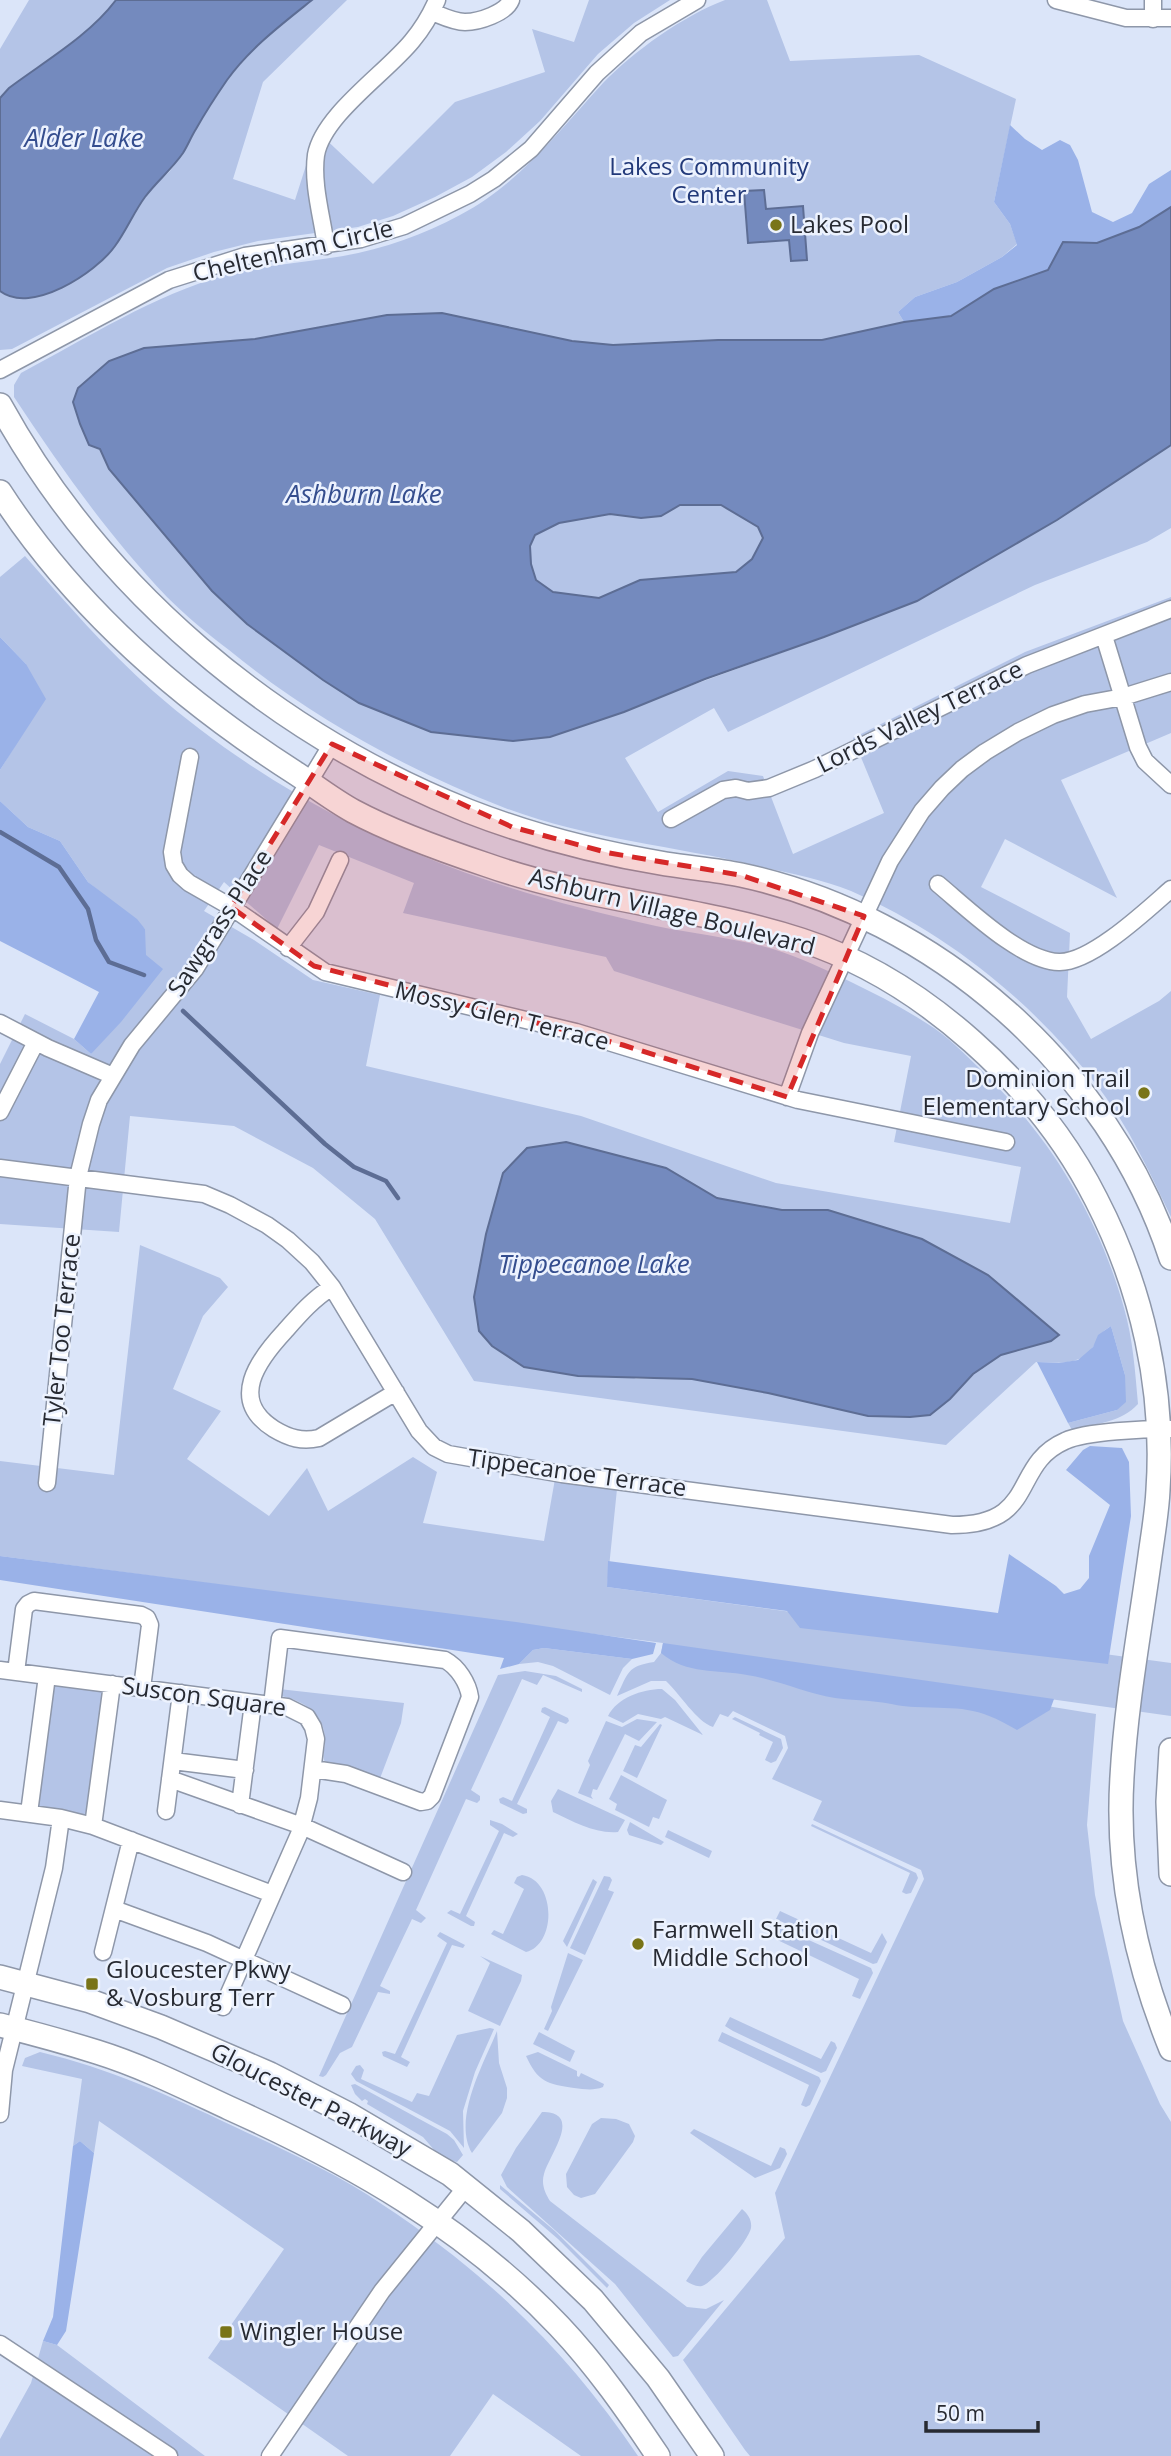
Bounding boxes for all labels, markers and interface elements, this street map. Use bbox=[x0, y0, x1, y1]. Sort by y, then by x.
water label: Alder Lake bbox=[23, 119, 144, 155]
park label: Lakes Community Center bbox=[609, 149, 810, 210]
place label: Lakes Pool bbox=[790, 207, 909, 240]
street label: Cheltenham Circle bbox=[189, 210, 396, 289]
marker: Lakes Pool bbox=[768, 217, 784, 233]
water label: Ashburn Lake bbox=[284, 475, 442, 511]
street label: Lords Valley Terrace bbox=[811, 651, 1028, 780]
street label: Sawgrass Place bbox=[159, 842, 279, 1002]
street label: Ashburn Village Boulevard bbox=[526, 859, 819, 962]
street label: Mossy Glen Terrace bbox=[392, 972, 613, 1057]
place label: Dominion Trail Elementary School bbox=[922, 1061, 1130, 1122]
marker: Dominion Trail Elementary School bbox=[1136, 1085, 1152, 1101]
street label: Tyler Too Terrace bbox=[34, 1232, 87, 1428]
water label: Tippecanoe Lake bbox=[498, 1245, 690, 1281]
street label: Tippecanoe Terrace bbox=[466, 1440, 689, 1503]
street label: Suscon Square bbox=[120, 1668, 288, 1723]
place label: Farmwell Station Middle School bbox=[652, 1912, 839, 1973]
marker: Farmwell Station Middle School bbox=[630, 1936, 646, 1952]
place label: Gloucester Pkwy & Vosburg Terr bbox=[106, 1952, 292, 2013]
marker: Gloucester Pkwy & Vosburg Terr bbox=[84, 1976, 100, 1992]
street label: Gloucester Parkway bbox=[206, 2034, 419, 2164]
place label: Wingler House bbox=[240, 2314, 403, 2347]
marker: Wingler House bbox=[218, 2324, 234, 2340]
scale bar bbox=[926, 2390, 1038, 2434]
text: 50 m bbox=[936, 2399, 985, 2427]

